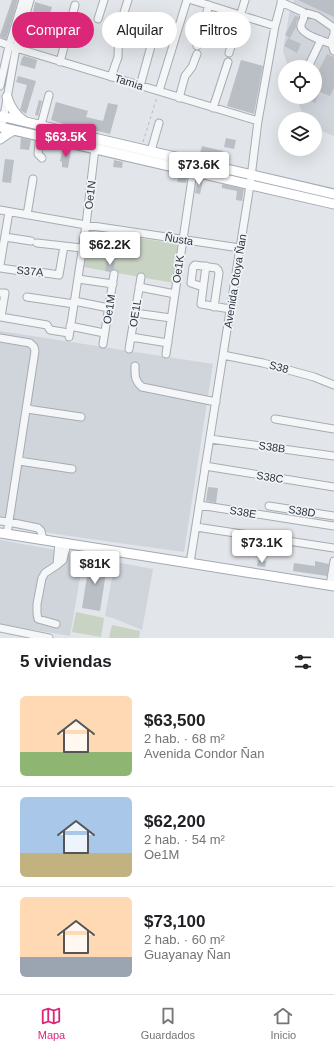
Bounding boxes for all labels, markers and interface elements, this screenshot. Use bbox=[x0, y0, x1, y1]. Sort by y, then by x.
chip: Comprar bbox=[12, 12, 94, 48]
chip: Alquilar bbox=[102, 12, 177, 48]
chip: Filtros bbox=[185, 12, 251, 48]
map controls bbox=[278, 60, 322, 156]
button: locate bbox=[278, 60, 322, 104]
street label: Tamia bbox=[113, 72, 146, 93]
button: layers bbox=[278, 112, 322, 156]
pin: $63.5K bbox=[33, 124, 99, 158]
text: $63.5K bbox=[45, 129, 87, 144]
pin: $73.6K bbox=[166, 152, 232, 186]
text: $73.6K bbox=[178, 157, 220, 172]
street label: Oe1N bbox=[82, 180, 98, 210]
street label: Ñusta bbox=[164, 231, 195, 247]
pin: $62.2K bbox=[77, 232, 143, 266]
street label: Avenida Otoya Ñan bbox=[222, 233, 248, 329]
text: $62.2K bbox=[89, 237, 131, 252]
street label: Oe1K bbox=[170, 254, 186, 284]
street label: S37A bbox=[16, 264, 45, 278]
street label: Oe1M bbox=[101, 293, 117, 325]
street label: OE1L bbox=[127, 298, 143, 328]
street label: S38 bbox=[268, 359, 290, 375]
street label: S38B bbox=[258, 439, 286, 455]
street label: S38C bbox=[255, 469, 285, 485]
street label: S38D bbox=[287, 503, 317, 519]
street label: S38E bbox=[229, 504, 257, 520]
pin: $73.1K bbox=[229, 530, 295, 564]
text: $73.1K bbox=[241, 535, 283, 550]
pin: $81K bbox=[71, 551, 119, 585]
text: $81K bbox=[79, 556, 111, 571]
icon: filters bbox=[292, 651, 314, 673]
text: 5 viviendas bbox=[20, 652, 112, 671]
text: $63,500 bbox=[144, 711, 205, 730]
icon: home bbox=[52, 712, 100, 760]
text: 2 hab. · 68 m² bbox=[144, 731, 225, 746]
text: Avenida Condor Ñan bbox=[144, 746, 264, 761]
text: $62,200 bbox=[144, 812, 205, 831]
icon: home bbox=[52, 813, 100, 861]
text: 2 hab. · 54 m² bbox=[144, 832, 225, 847]
text: Oe1M bbox=[144, 847, 179, 862]
text: $73,100 bbox=[144, 912, 205, 931]
icon: home bbox=[52, 913, 100, 961]
text: 2 hab. · 60 m² bbox=[144, 932, 225, 947]
text: Guayanay Ñan bbox=[144, 947, 231, 962]
tab: Mapa bbox=[38, 1005, 65, 1041]
tab: Guardados bbox=[141, 1005, 195, 1041]
tab: Inicio bbox=[271, 1005, 296, 1041]

